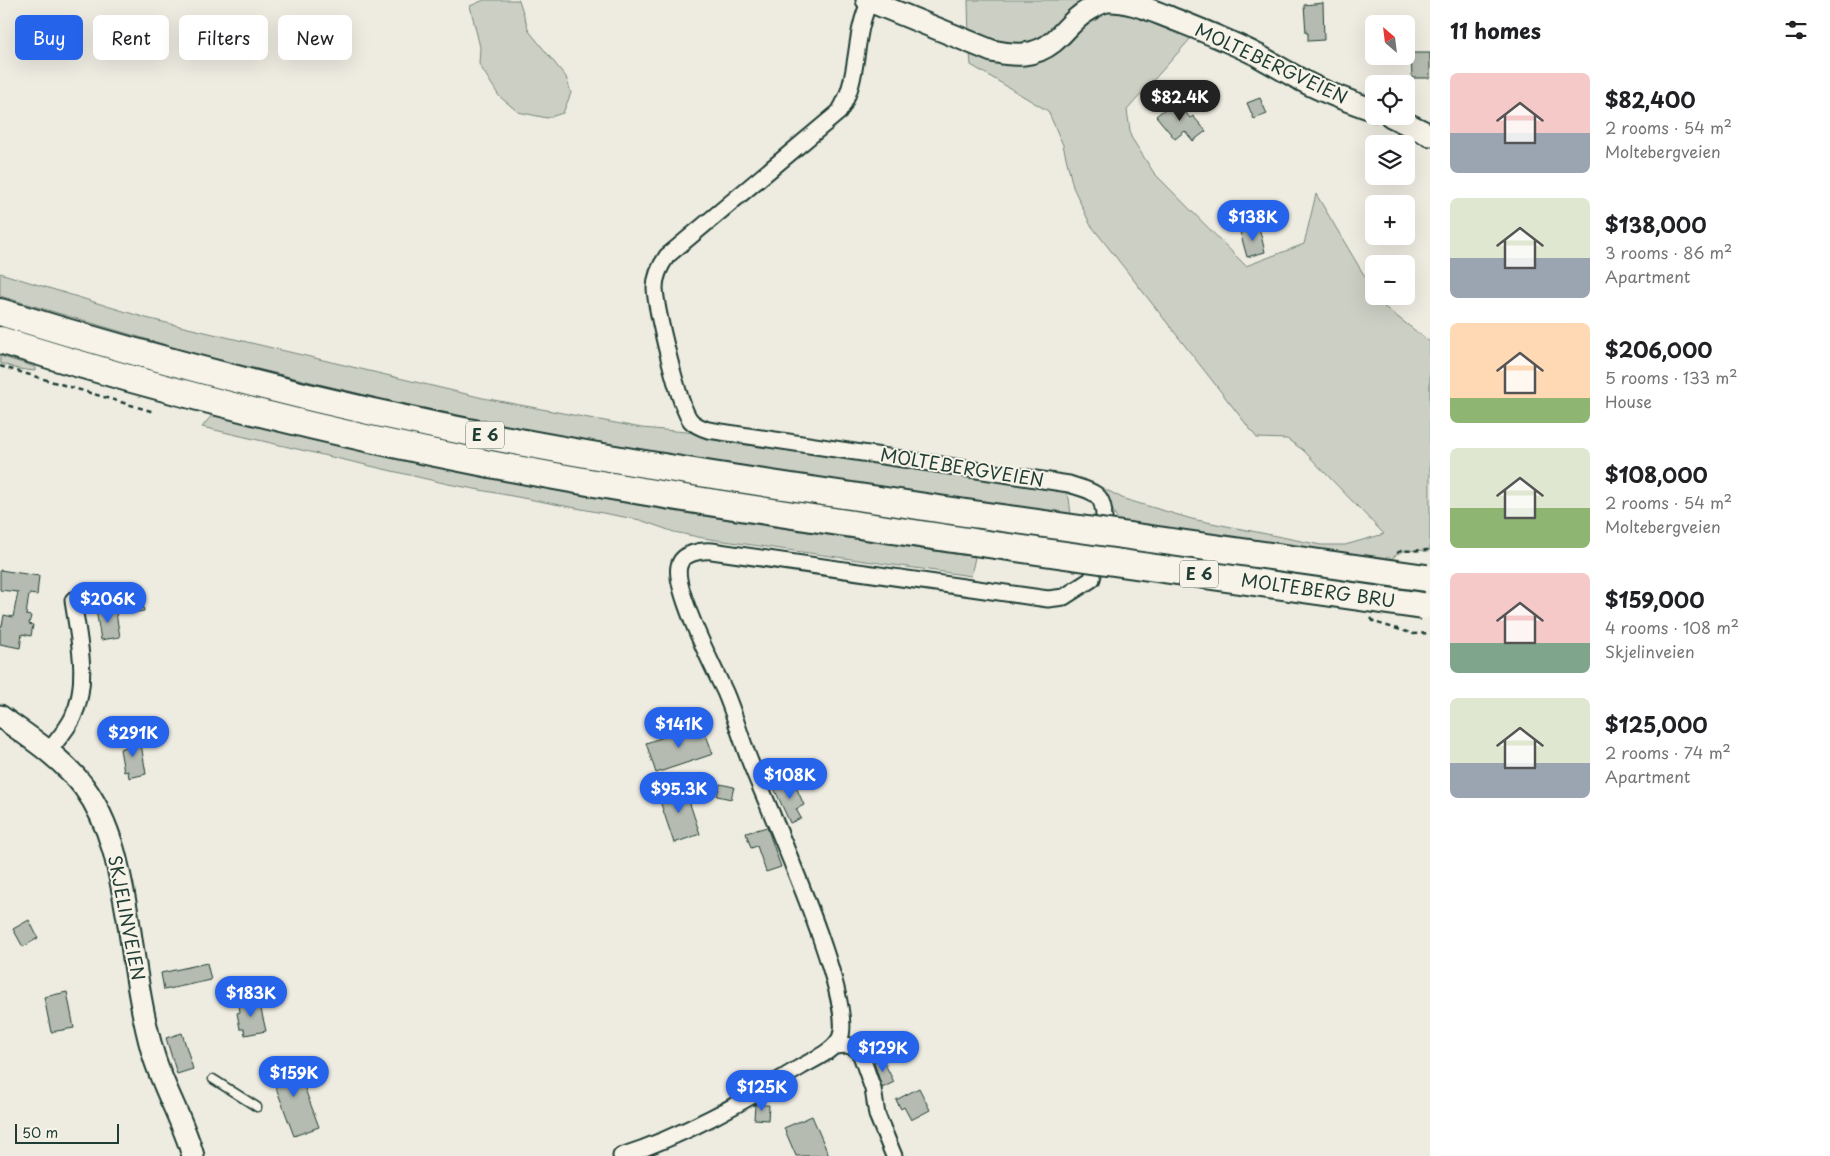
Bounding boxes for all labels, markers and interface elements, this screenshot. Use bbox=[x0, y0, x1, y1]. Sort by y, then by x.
text: 11 homes bbox=[1450, 14, 1541, 46]
chip: Buy bbox=[15, 15, 83, 60]
chip: Rent bbox=[93, 15, 169, 60]
chip: Filters bbox=[179, 15, 268, 60]
chip: New bbox=[278, 15, 352, 60]
street label: MOLTEBERGVEIEN bbox=[1191, 15, 1352, 110]
north arrow bbox=[1365, 15, 1415, 65]
map controls bbox=[1365, 15, 1415, 305]
icon: filters bbox=[1782, 16, 1810, 44]
button: locate bbox=[1365, 75, 1415, 125]
pin: $82.4K bbox=[1139, 80, 1221, 122]
text: $82,400 bbox=[1605, 83, 1696, 115]
text: $82.4K bbox=[1151, 84, 1209, 108]
icon: home bbox=[1490, 93, 1550, 153]
text: 2 rooms · 54 m² bbox=[1605, 115, 1732, 139]
button: layers bbox=[1365, 135, 1415, 185]
text: Moltebergveien bbox=[1605, 139, 1721, 163]
button: + bbox=[1365, 195, 1415, 245]
pin: $138K bbox=[1218, 200, 1288, 242]
text: $138K bbox=[1228, 204, 1278, 228]
text: $138,000 bbox=[1605, 208, 1706, 240]
icon: home bbox=[1490, 218, 1550, 278]
text: 3 rooms · 86 m² bbox=[1605, 240, 1732, 264]
button: − bbox=[1365, 255, 1415, 305]
text: Apartment bbox=[1605, 264, 1690, 288]
text: $206,000 bbox=[1605, 333, 1713, 365]
icon: home bbox=[1490, 343, 1550, 403]
text: 5 rooms · 133 m² bbox=[1605, 365, 1738, 389]
text: House bbox=[1605, 389, 1652, 413]
road number: E 6 bbox=[466, 422, 504, 448]
street label: MOLTEBERGVEIEN bbox=[878, 440, 1046, 493]
text: $108,000 bbox=[1605, 458, 1708, 490]
icon: home bbox=[1490, 468, 1550, 528]
text: 2 rooms · 54 m² bbox=[1605, 490, 1732, 514]
text: Moltebergveien bbox=[1605, 514, 1721, 538]
road number: E 6 bbox=[1180, 560, 1218, 588]
street label: MOLTEBERG BRU bbox=[1239, 565, 1397, 614]
pin: $206K bbox=[73, 582, 143, 624]
text: $159,000 bbox=[1605, 583, 1705, 615]
text: $206K bbox=[80, 586, 136, 610]
icon: home bbox=[1490, 593, 1550, 653]
text: 4 rooms · 108 m² bbox=[1605, 615, 1739, 639]
text: Skjelinveien bbox=[1605, 639, 1695, 663]
pin: $141K bbox=[644, 706, 714, 749]
text: $125,000 bbox=[1605, 708, 1708, 740]
text: $141K bbox=[655, 711, 703, 735]
pin: $291K bbox=[98, 716, 168, 758]
icon: home bbox=[1490, 718, 1550, 778]
text: $291K bbox=[108, 720, 158, 744]
text: 2 rooms · 74 m² bbox=[1605, 740, 1731, 764]
pin: $108K bbox=[755, 758, 825, 800]
text: $108K bbox=[764, 762, 816, 786]
text: Apartment bbox=[1605, 764, 1690, 788]
pin: $95.3K bbox=[638, 772, 720, 814]
text: $95.3K bbox=[651, 776, 707, 800]
street label: SKJELINVEIEN bbox=[102, 853, 153, 983]
pin: $183K bbox=[216, 976, 286, 1018]
text: $183K bbox=[226, 980, 276, 1004]
pin: $129K bbox=[848, 1030, 918, 1073]
text: $129K bbox=[858, 1035, 908, 1059]
pin: $159K bbox=[259, 1056, 329, 1098]
text: $159K bbox=[270, 1060, 318, 1084]
pin: $125K bbox=[727, 1070, 797, 1112]
text: $125K bbox=[737, 1074, 787, 1098]
scale bar bbox=[15, 1121, 119, 1144]
text: 50 m bbox=[22, 1122, 58, 1143]

